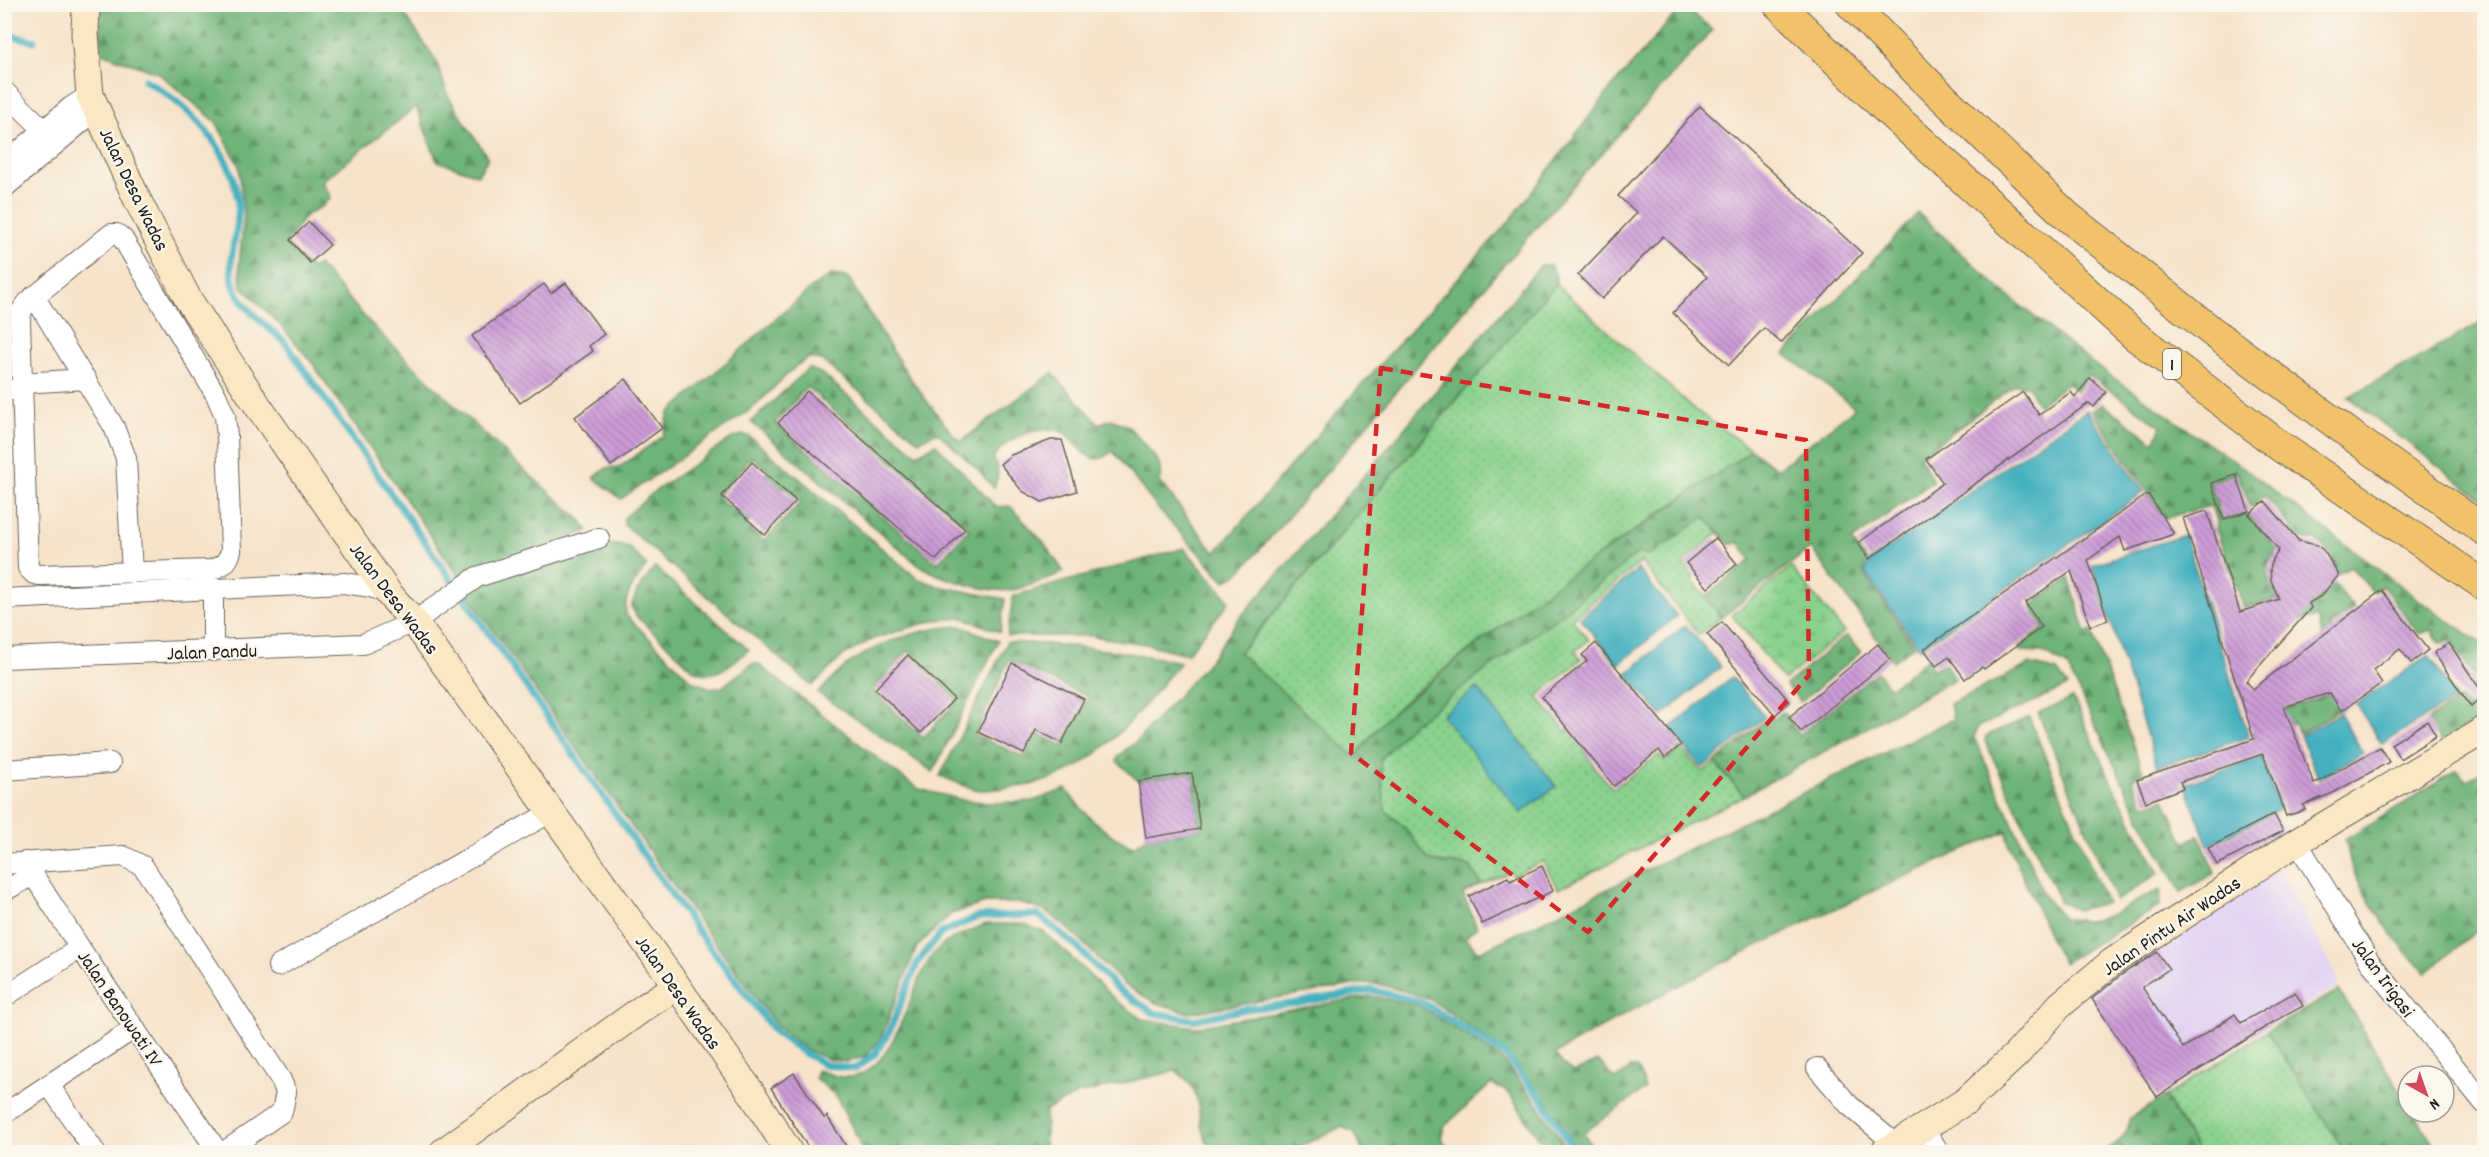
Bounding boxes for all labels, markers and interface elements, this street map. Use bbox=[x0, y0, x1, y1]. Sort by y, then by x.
street label: Jalan Desa Wadas bbox=[90, 124, 174, 257]
road number: 1 bbox=[2163, 349, 2181, 379]
street label: Jalan Desa Wadas bbox=[341, 538, 444, 662]
street label: Jalan Pandu bbox=[166, 638, 258, 670]
street label: Jalan Pintu Air Wadas bbox=[2098, 871, 2248, 984]
street label: Jalan Desa Wadas bbox=[627, 931, 726, 1057]
street label: Jalan Irigasi bbox=[2343, 933, 2420, 1025]
street label: Jalan Banowati IV bbox=[69, 946, 168, 1074]
north arrow bbox=[2396, 1064, 2456, 1124]
text: N bbox=[2424, 1092, 2444, 1115]

